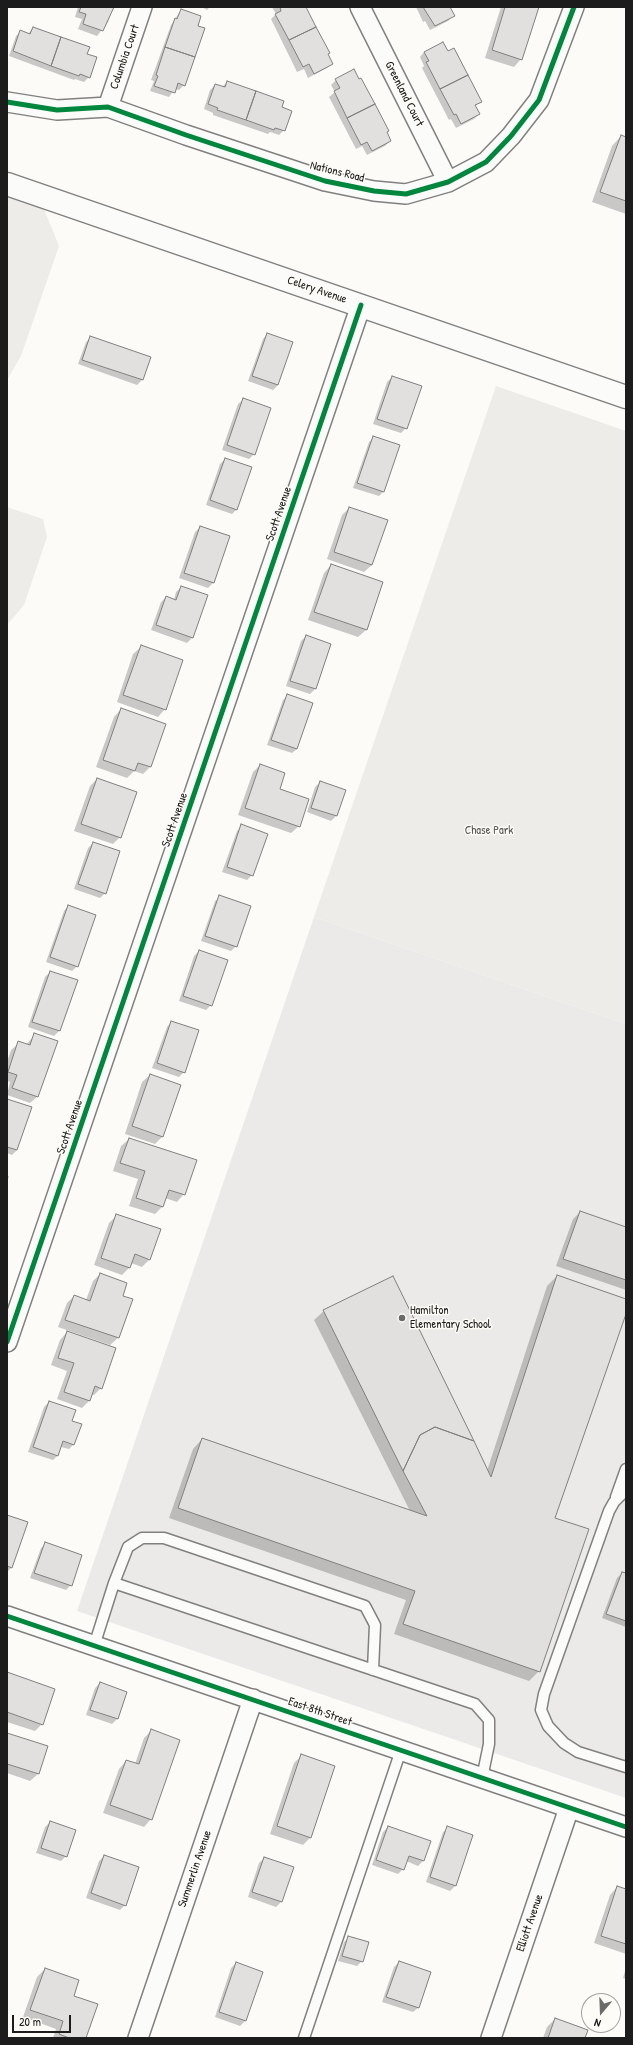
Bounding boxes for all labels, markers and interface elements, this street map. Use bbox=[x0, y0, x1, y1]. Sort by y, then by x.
street label: Columbia Court bbox=[107, 23, 143, 91]
street label: Greenland Court bbox=[381, 59, 427, 129]
street label: Nations Road bbox=[308, 158, 366, 186]
street label: Celery Avenue bbox=[285, 273, 349, 307]
street label: Scott Avenue bbox=[263, 485, 295, 543]
street label: Scott Avenue bbox=[159, 791, 191, 849]
park label: Chase Park bbox=[465, 824, 513, 838]
street label: Scott Avenue bbox=[54, 1098, 86, 1156]
place label: Hamilton Elementary School bbox=[410, 1304, 491, 1332]
marker: Hamilton Elementary School bbox=[397, 1313, 407, 1323]
street label: East 8th Street bbox=[286, 1694, 354, 1730]
street label: Summerlin Avenue bbox=[175, 1829, 215, 1909]
street label: Elliott Avenue bbox=[514, 1893, 546, 1953]
north arrow bbox=[581, 1993, 621, 2033]
scale bar bbox=[14, 2007, 73, 2033]
text: 20 m bbox=[19, 2013, 41, 2030]
text: N bbox=[592, 2016, 602, 2031]

